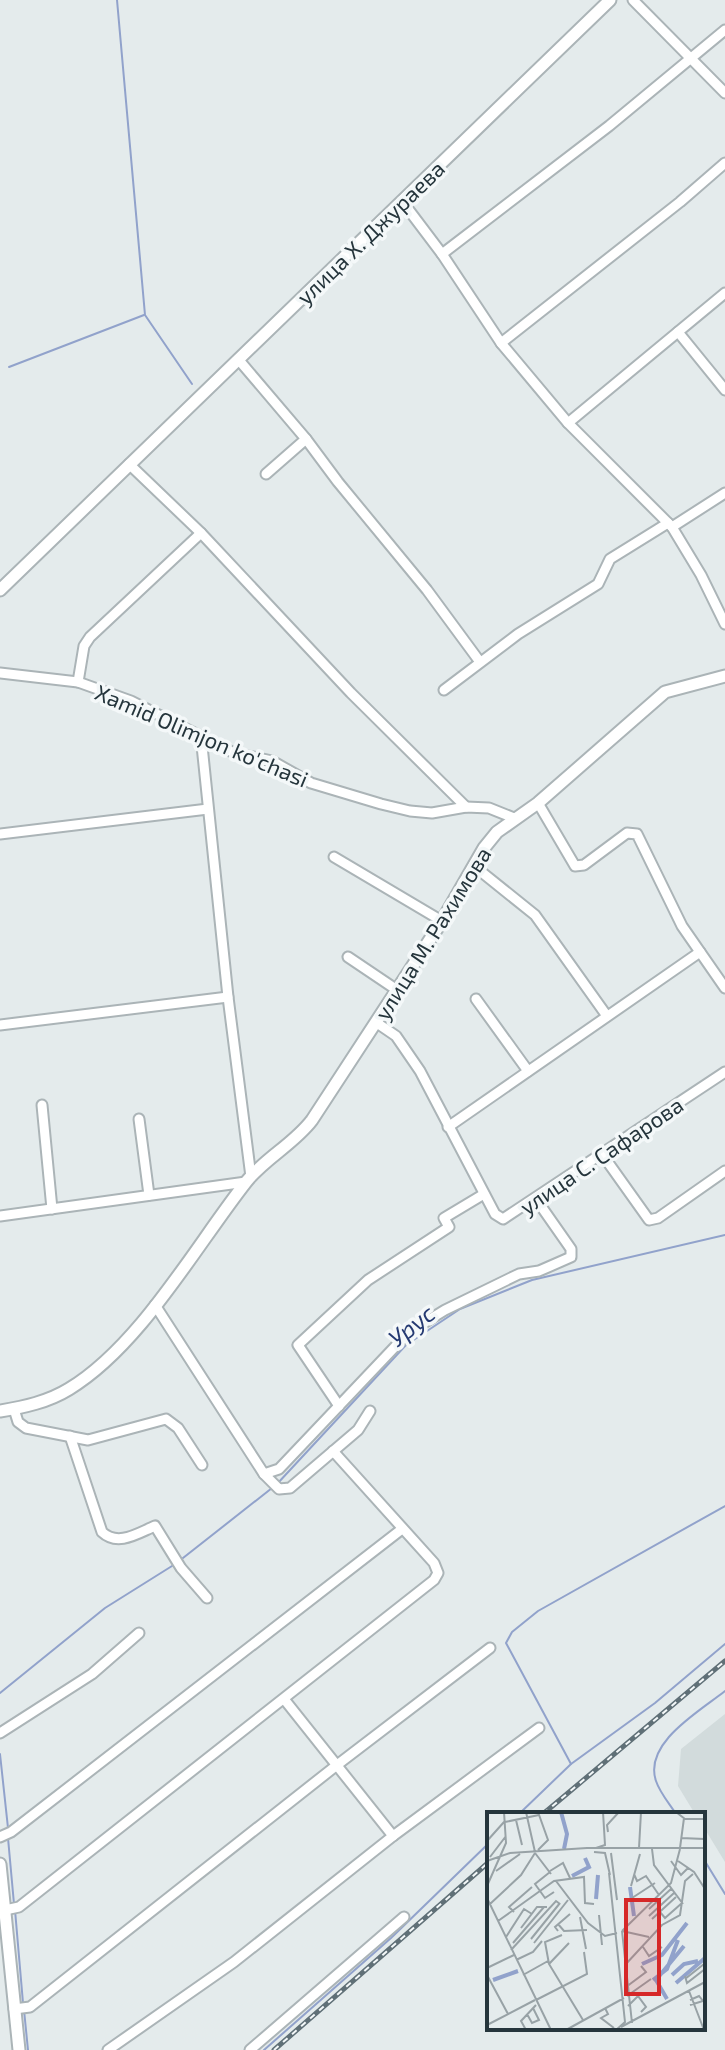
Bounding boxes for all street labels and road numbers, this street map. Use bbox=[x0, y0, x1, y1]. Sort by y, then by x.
street label: улица Х. Джураева bbox=[291, 155, 450, 310]
street label: Xamid Olimjon ko'chasi bbox=[91, 678, 312, 793]
street label: улица М. Рахимова bbox=[368, 842, 496, 1025]
street label: улица С. Сафарова bbox=[514, 1091, 688, 1220]

